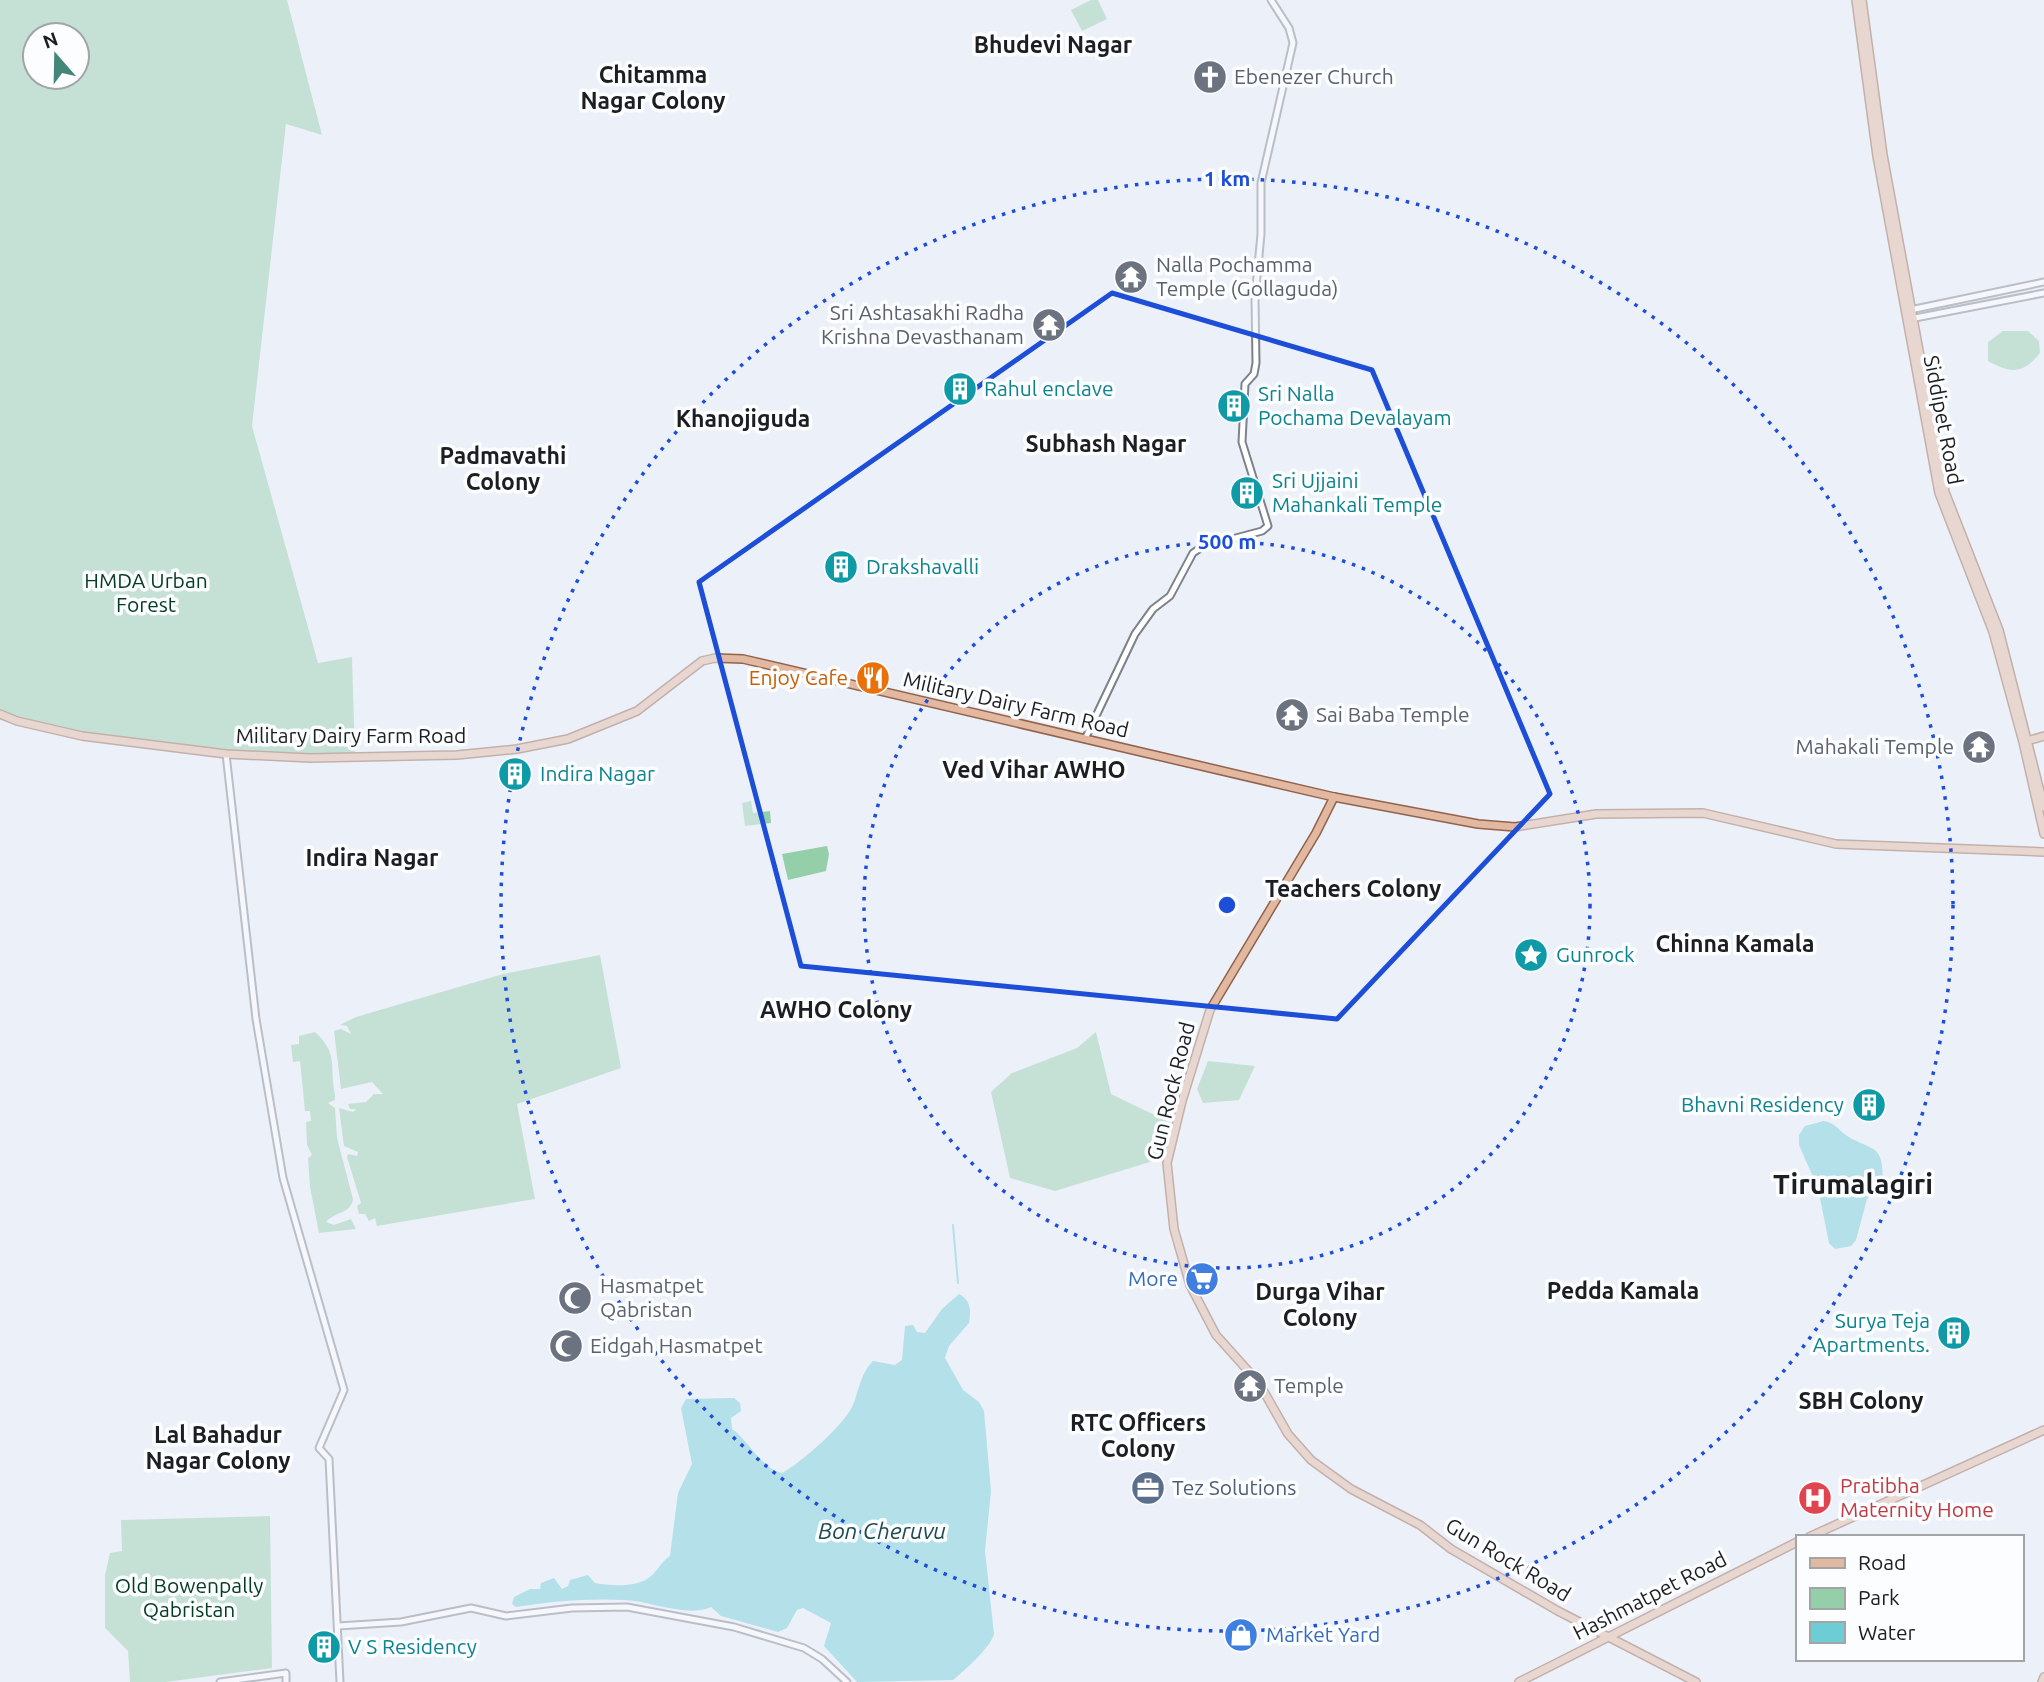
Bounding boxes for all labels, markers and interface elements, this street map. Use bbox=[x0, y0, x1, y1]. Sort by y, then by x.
north arrow bbox=[21, 21, 91, 91]
text: N bbox=[40, 27, 61, 53]
district label: Bhudevi Nagar bbox=[974, 32, 1133, 57]
church icon: Ebenezer Church bbox=[1191, 58, 1229, 96]
district label: Chitamma Nagar Colony bbox=[580, 62, 726, 113]
place label: Ebenezer Church bbox=[1234, 64, 1394, 88]
text: 1 km bbox=[1204, 166, 1250, 190]
place label: Nalla Pochamma Temple (Gollaguda) bbox=[1156, 252, 1338, 300]
temple icon: Nalla Pochamma Temple (Gollaguda) bbox=[1112, 258, 1150, 296]
place label: Sri Ashtasakhi Radha Krishna Devasthanam bbox=[821, 300, 1024, 348]
temple icon: Sri Ashtasakhi Radha Krishna Devasthanam bbox=[1030, 306, 1068, 344]
street label: Siddipet Road bbox=[1920, 353, 1968, 486]
building icon: Rahul enclave bbox=[941, 370, 979, 408]
place label: Rahul enclave bbox=[984, 376, 1114, 400]
place label: Sri Nalla Pochama Devalayam bbox=[1258, 381, 1452, 429]
building icon: Sri Nalla Pochama Devalayam bbox=[1215, 387, 1253, 425]
district label: Khanojiguda bbox=[676, 406, 810, 431]
district label: Subhash Nagar bbox=[1025, 431, 1187, 456]
district label: Padmavathi Colony bbox=[440, 443, 566, 494]
place label: Sri Ujjaini Mahankali Temple bbox=[1272, 468, 1442, 516]
building icon: Sri Ujjaini Mahankali Temple bbox=[1228, 474, 1266, 512]
text: 500 m bbox=[1198, 529, 1256, 553]
building icon: Drakshavalli bbox=[822, 548, 860, 586]
place label: Drakshavalli bbox=[866, 554, 979, 578]
park label: HMDA Urban Forest bbox=[84, 568, 208, 616]
restaurant icon: Enjoy Cafe bbox=[854, 659, 892, 697]
place label: Enjoy Cafe bbox=[749, 665, 848, 689]
street label: Military Dairy Farm Road bbox=[901, 666, 1131, 742]
temple icon: Sai Baba Temple bbox=[1273, 696, 1311, 734]
place label: Sai Baba Temple bbox=[1316, 702, 1470, 726]
street label: Military Dairy Farm Road bbox=[236, 723, 466, 747]
temple icon: Mahakali Temple bbox=[1960, 728, 1998, 766]
place label: Mahakali Temple bbox=[1796, 734, 1954, 758]
building icon: Indira Nagar bbox=[496, 755, 534, 793]
district label: Ved Vihar AWHO bbox=[942, 757, 1126, 782]
place label: Indira Nagar bbox=[540, 761, 655, 785]
district label: Indira Nagar bbox=[306, 845, 439, 870]
district label: Teachers Colony bbox=[1265, 876, 1441, 901]
centre of rings bbox=[1215, 893, 1239, 917]
district label: Chinna Kamala bbox=[1655, 931, 1815, 956]
place icon: Gunrock bbox=[1512, 936, 1550, 974]
place label: Gunrock bbox=[1556, 942, 1635, 966]
district label: AWHO Colony bbox=[760, 997, 912, 1022]
street label: Gun Rock Road bbox=[1141, 1019, 1199, 1162]
building icon: Bhavni Residency bbox=[1850, 1086, 1888, 1124]
place label: Bhavni Residency bbox=[1681, 1092, 1844, 1116]
district label: Tirumalagiri bbox=[1773, 1168, 1933, 1199]
supermarket icon: More bbox=[1183, 1260, 1221, 1298]
place label: More bbox=[1128, 1266, 1178, 1290]
place label: Hasmatpet Qabristan bbox=[600, 1273, 704, 1321]
district label: Pedda Kamala bbox=[1547, 1278, 1699, 1303]
mosque icon: Hasmatpet Qabristan bbox=[556, 1279, 594, 1317]
district label: Durga Vihar Colony bbox=[1255, 1279, 1385, 1330]
place label: Surya Teja Apartments. bbox=[1813, 1308, 1930, 1356]
building icon: Surya Teja Apartments. bbox=[1935, 1314, 1973, 1352]
mosque icon: Eidgah Hasmatpet bbox=[547, 1327, 585, 1365]
place label: Eidgah Hasmatpet bbox=[590, 1333, 763, 1357]
temple icon: Temple bbox=[1231, 1367, 1269, 1405]
place label: Temple bbox=[1274, 1373, 1344, 1397]
district label: SBH Colony bbox=[1799, 1388, 1923, 1413]
district label: RTC Officers Colony bbox=[1070, 1410, 1206, 1461]
district label: Lal Bahadur Nagar Colony bbox=[145, 1422, 291, 1473]
office icon: Tez Solutions bbox=[1129, 1469, 1167, 1507]
place label: Pratibha Maternity Home bbox=[1840, 1473, 1994, 1521]
place label: Tez Solutions bbox=[1172, 1475, 1296, 1499]
hospital icon: Pratibha Maternity Home bbox=[1796, 1479, 1834, 1517]
street label: Gun Rock Road bbox=[1442, 1512, 1575, 1606]
water label: Bon Cheruvu bbox=[818, 1518, 946, 1543]
legend bbox=[1796, 1535, 2023, 1661]
street label: Hashmatpet Road bbox=[1569, 1546, 1730, 1644]
text: Road bbox=[1858, 1550, 1906, 1574]
park label: Old Bowenpally Qabristan bbox=[115, 1573, 263, 1621]
text: Park bbox=[1858, 1585, 1900, 1609]
shop icon: Market Yard bbox=[1222, 1616, 1260, 1654]
text: Water bbox=[1858, 1620, 1916, 1644]
place label: Market Yard bbox=[1266, 1622, 1380, 1646]
building icon: V S Residency bbox=[305, 1628, 343, 1666]
place label: V S Residency bbox=[348, 1634, 477, 1658]

